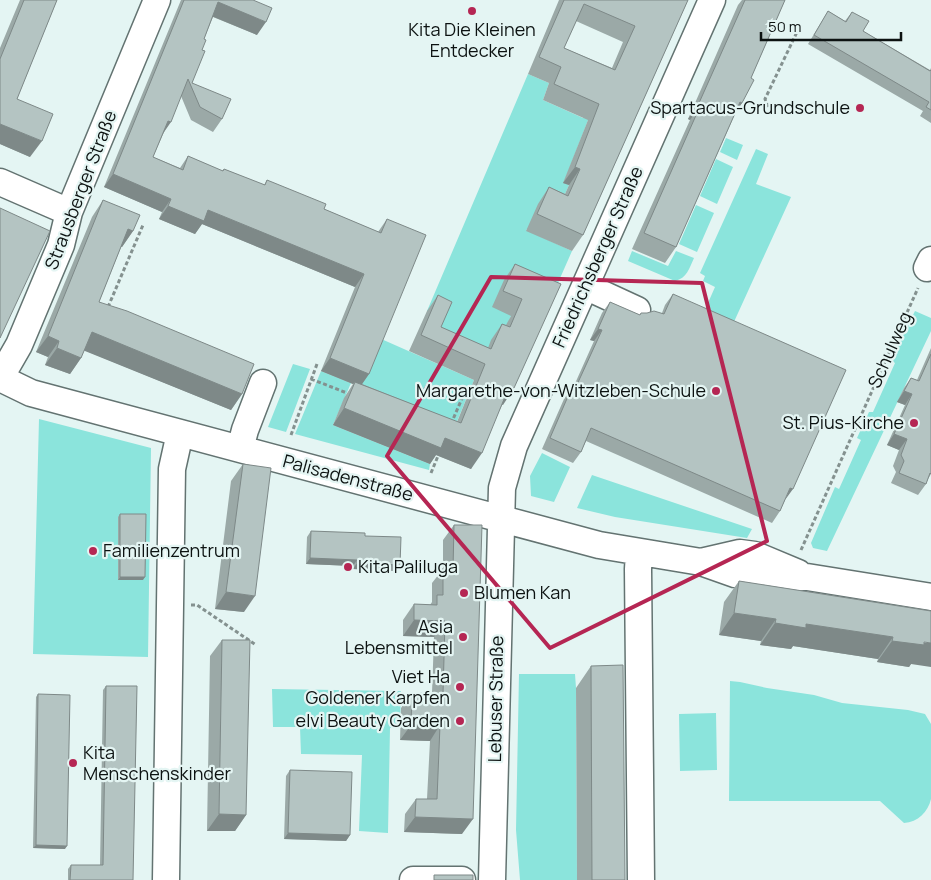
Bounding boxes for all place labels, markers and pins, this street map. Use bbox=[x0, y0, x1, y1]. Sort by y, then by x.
marker: Kita Die Kleinen Entdecker bbox=[466, 5, 478, 17]
place label: Kita Die Kleinen Entdecker bbox=[408, 17, 536, 62]
place label: Spartacus-Grundschule bbox=[650, 95, 850, 119]
marker: Spartacus-Grundschule bbox=[854, 102, 866, 114]
place label: Margarethe-von-Witzleben-Schule bbox=[416, 378, 706, 402]
marker: Margarethe-von-Witzleben-Schule bbox=[710, 385, 722, 397]
place label: St. Pius-Kirche bbox=[782, 410, 904, 434]
marker: St. Pius-Kirche bbox=[908, 417, 920, 429]
place label: Familienzentrum bbox=[103, 538, 240, 562]
marker: Familienzentrum bbox=[87, 545, 99, 557]
place label: Kita Paliluga bbox=[358, 554, 458, 578]
marker: Kita Paliluga bbox=[342, 561, 354, 573]
place label: Blumen Kan bbox=[474, 580, 571, 604]
marker: Blumen Kan bbox=[458, 587, 470, 599]
place label: Asia Lebensmittel bbox=[345, 614, 453, 659]
marker: Asia Lebensmittel bbox=[457, 631, 469, 643]
place label: Viet Ha Goldener Karpfen bbox=[306, 664, 450, 709]
marker: Viet Ha Goldener Karpfen bbox=[454, 681, 466, 693]
place label: elvi Beauty Garden bbox=[296, 708, 450, 732]
marker: elvi Beauty Garden bbox=[454, 715, 466, 727]
place label: Kita Menschenskinder bbox=[83, 740, 232, 785]
marker: Kita Menschenskinder bbox=[67, 757, 79, 769]

